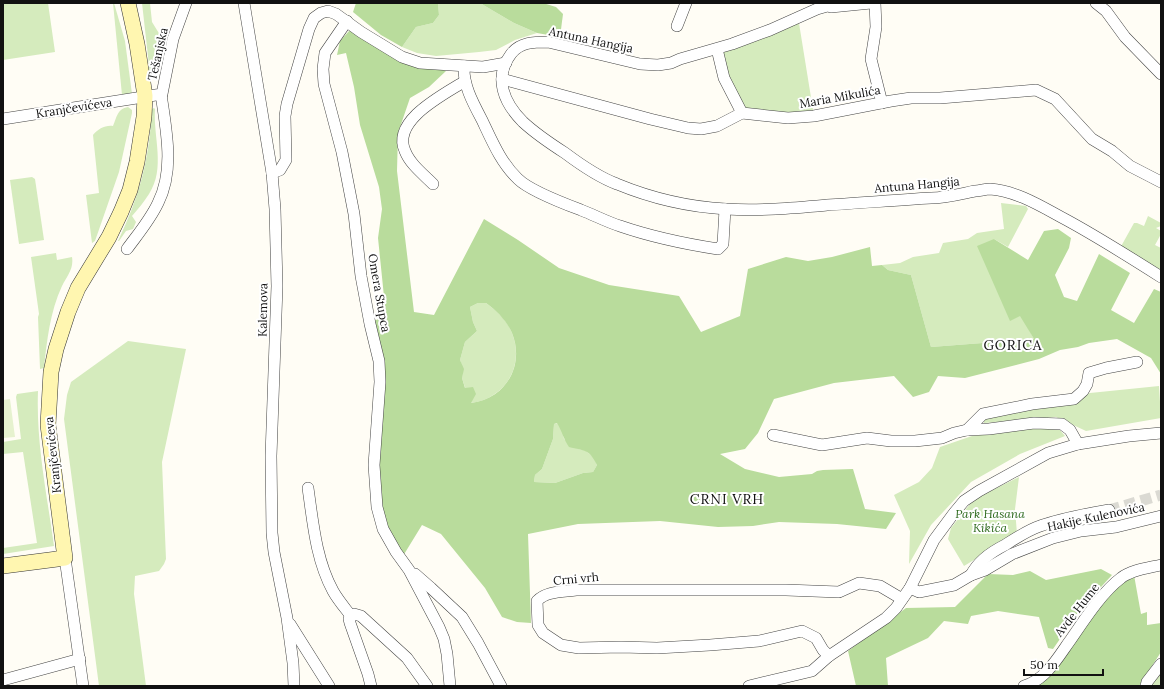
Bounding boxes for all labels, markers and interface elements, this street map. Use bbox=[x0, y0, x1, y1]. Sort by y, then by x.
street label: Antuna Hangija bbox=[547, 23, 634, 56]
street label: Tešanjska bbox=[144, 26, 171, 82]
street label: Maria Mikulića bbox=[798, 82, 882, 111]
street label: Kranjčevićeva bbox=[35, 94, 113, 121]
street label: Antuna Hangija bbox=[873, 173, 960, 196]
street label: Omera Stupca bbox=[365, 252, 394, 333]
street label: Kalemova bbox=[255, 283, 270, 337]
district label: GORICA bbox=[983, 336, 1043, 354]
street label: Kranjčevićeva bbox=[41, 416, 64, 494]
district label: CRNI VRH bbox=[690, 490, 764, 508]
street label: Hakije Kulenovića bbox=[1046, 499, 1146, 534]
park label: Park Hasana Kikića bbox=[955, 506, 1025, 535]
street label: Crni vrh bbox=[552, 569, 599, 588]
street label: Avde Hume bbox=[1050, 580, 1102, 640]
scale bar bbox=[1024, 651, 1103, 677]
text: 50 m bbox=[1030, 657, 1058, 672]

